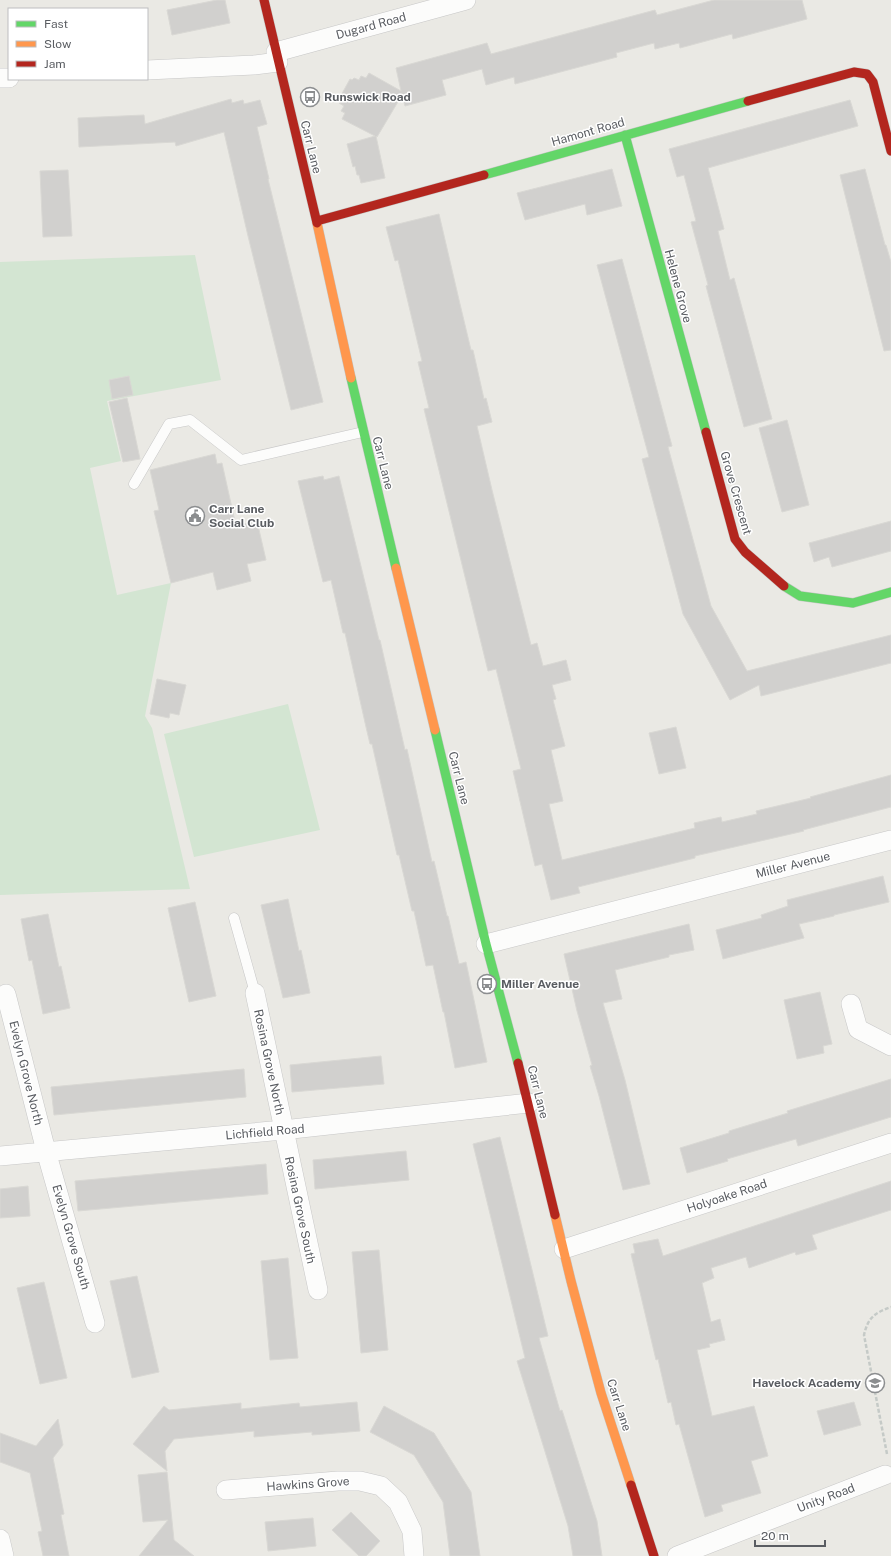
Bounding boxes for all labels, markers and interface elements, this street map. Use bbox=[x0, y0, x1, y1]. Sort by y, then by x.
legend bbox=[8, 8, 148, 80]
street label: Dugard Road bbox=[334, 10, 408, 42]
text: Fast bbox=[44, 17, 69, 31]
text: Slow bbox=[44, 37, 72, 51]
text: Jam bbox=[44, 57, 66, 71]
bus stop icon: Runswick Road bbox=[299, 86, 321, 108]
place label: Runswick Road bbox=[324, 90, 411, 104]
street label: Hamont Road bbox=[550, 115, 626, 149]
street label: Carr Lane bbox=[298, 119, 324, 175]
street label: Helene Grove bbox=[661, 248, 695, 324]
street label: Carr Lane bbox=[370, 435, 396, 491]
street label: Grove Crescent bbox=[717, 450, 755, 537]
place label: Carr Lane Social Club bbox=[209, 502, 274, 530]
public building icon: Carr Lane Social Club bbox=[184, 505, 206, 527]
street label: Carr Lane bbox=[446, 750, 472, 806]
street label: Miller Avenue bbox=[754, 849, 832, 881]
bus stop icon: Miller Avenue bbox=[476, 973, 498, 995]
place label: Miller Avenue bbox=[501, 977, 579, 991]
street label: Rosina Grove North bbox=[251, 1008, 287, 1116]
street label: Evelyn Grove North bbox=[6, 1019, 46, 1127]
street label: Carr Lane bbox=[525, 1064, 551, 1120]
street label: Lichfield Road bbox=[225, 1122, 305, 1142]
street label: Rosina Grove South bbox=[282, 1155, 318, 1265]
street label: Holyoake Road bbox=[685, 1176, 769, 1216]
street label: Evelyn Grove South bbox=[49, 1183, 93, 1291]
school or university icon: Havelock Academy bbox=[864, 1372, 886, 1394]
place label: Havelock Academy bbox=[752, 1376, 861, 1390]
street label: Carr Lane bbox=[604, 1377, 634, 1433]
street label: Hawkins Grove bbox=[266, 1474, 350, 1494]
street label: Unity Road bbox=[795, 1481, 857, 1515]
scale bar bbox=[755, 1522, 825, 1548]
text: 20 m bbox=[761, 1529, 789, 1543]

